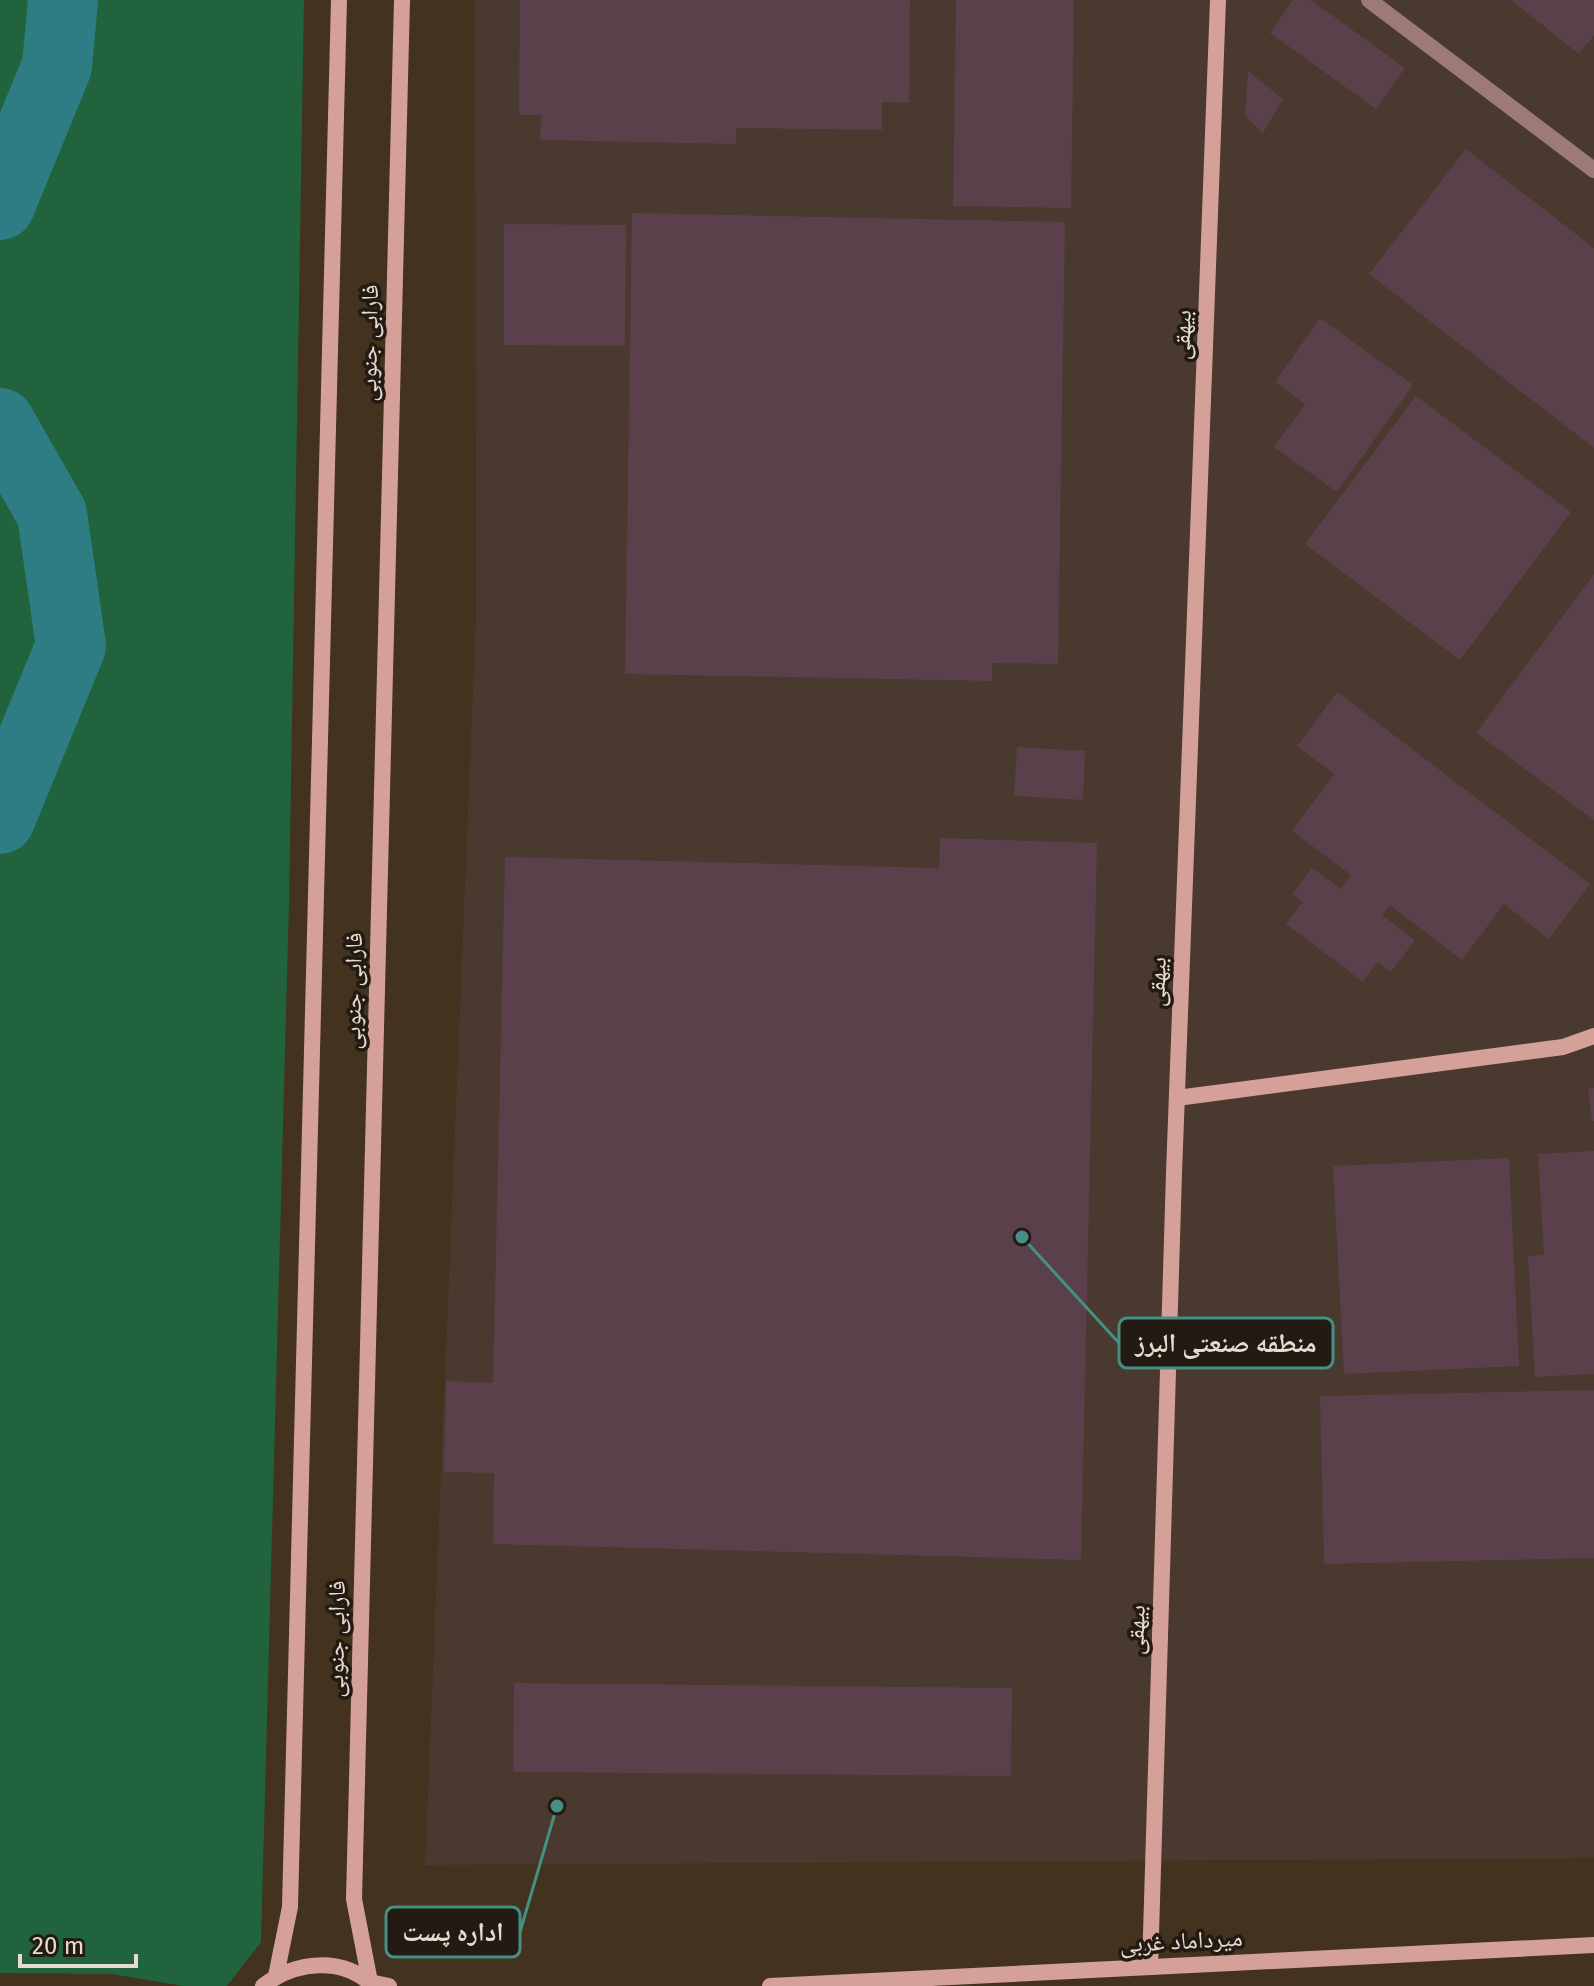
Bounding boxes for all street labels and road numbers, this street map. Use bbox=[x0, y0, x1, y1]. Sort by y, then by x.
street label: فارابی جنوبی bbox=[354, 284, 384, 402]
street label: بیهقی bbox=[1167, 309, 1197, 361]
street label: فارابی جنوبی bbox=[338, 932, 368, 1050]
street label: بیهقی bbox=[1142, 956, 1172, 1008]
street label: فارابی جنوبی bbox=[321, 1580, 351, 1698]
street label: بیهقی bbox=[1121, 1604, 1151, 1656]
street label: میرداماد غربی bbox=[1119, 1924, 1243, 1958]

